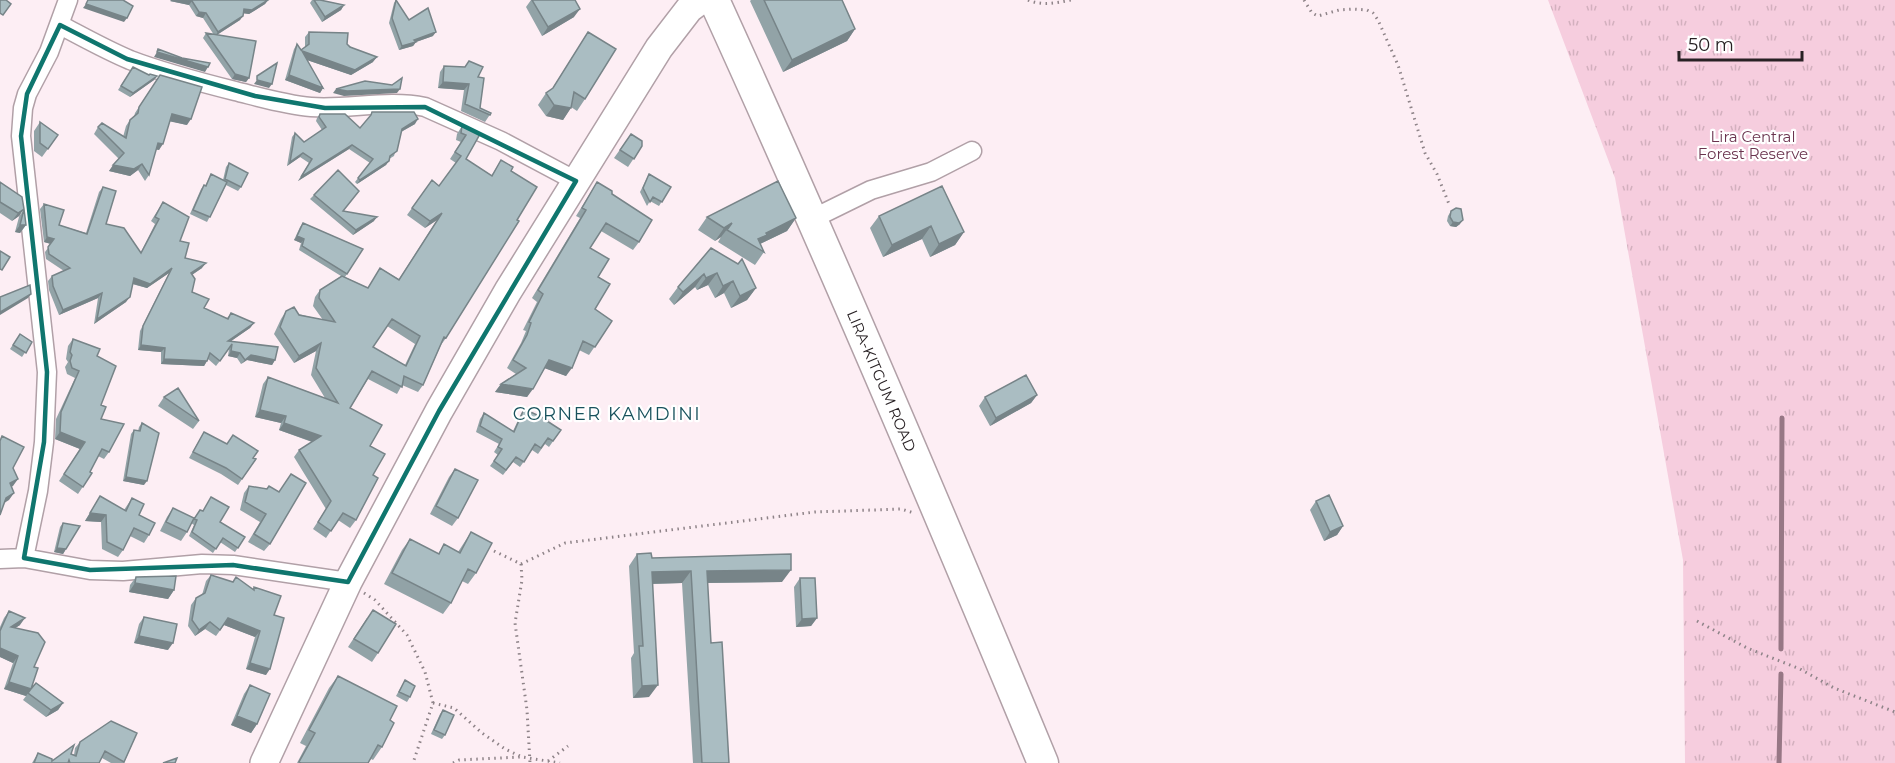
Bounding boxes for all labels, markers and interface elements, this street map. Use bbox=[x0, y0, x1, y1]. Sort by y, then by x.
scale bar bbox=[1679, 24, 1802, 62]
text: 50 m bbox=[1688, 34, 1734, 56]
park label: Lira Central Forest Reserve bbox=[1698, 127, 1808, 163]
street label: LIRA-KITGUM ROAD bbox=[843, 307, 921, 454]
district label: CORNER KAMDINI bbox=[513, 403, 701, 425]

